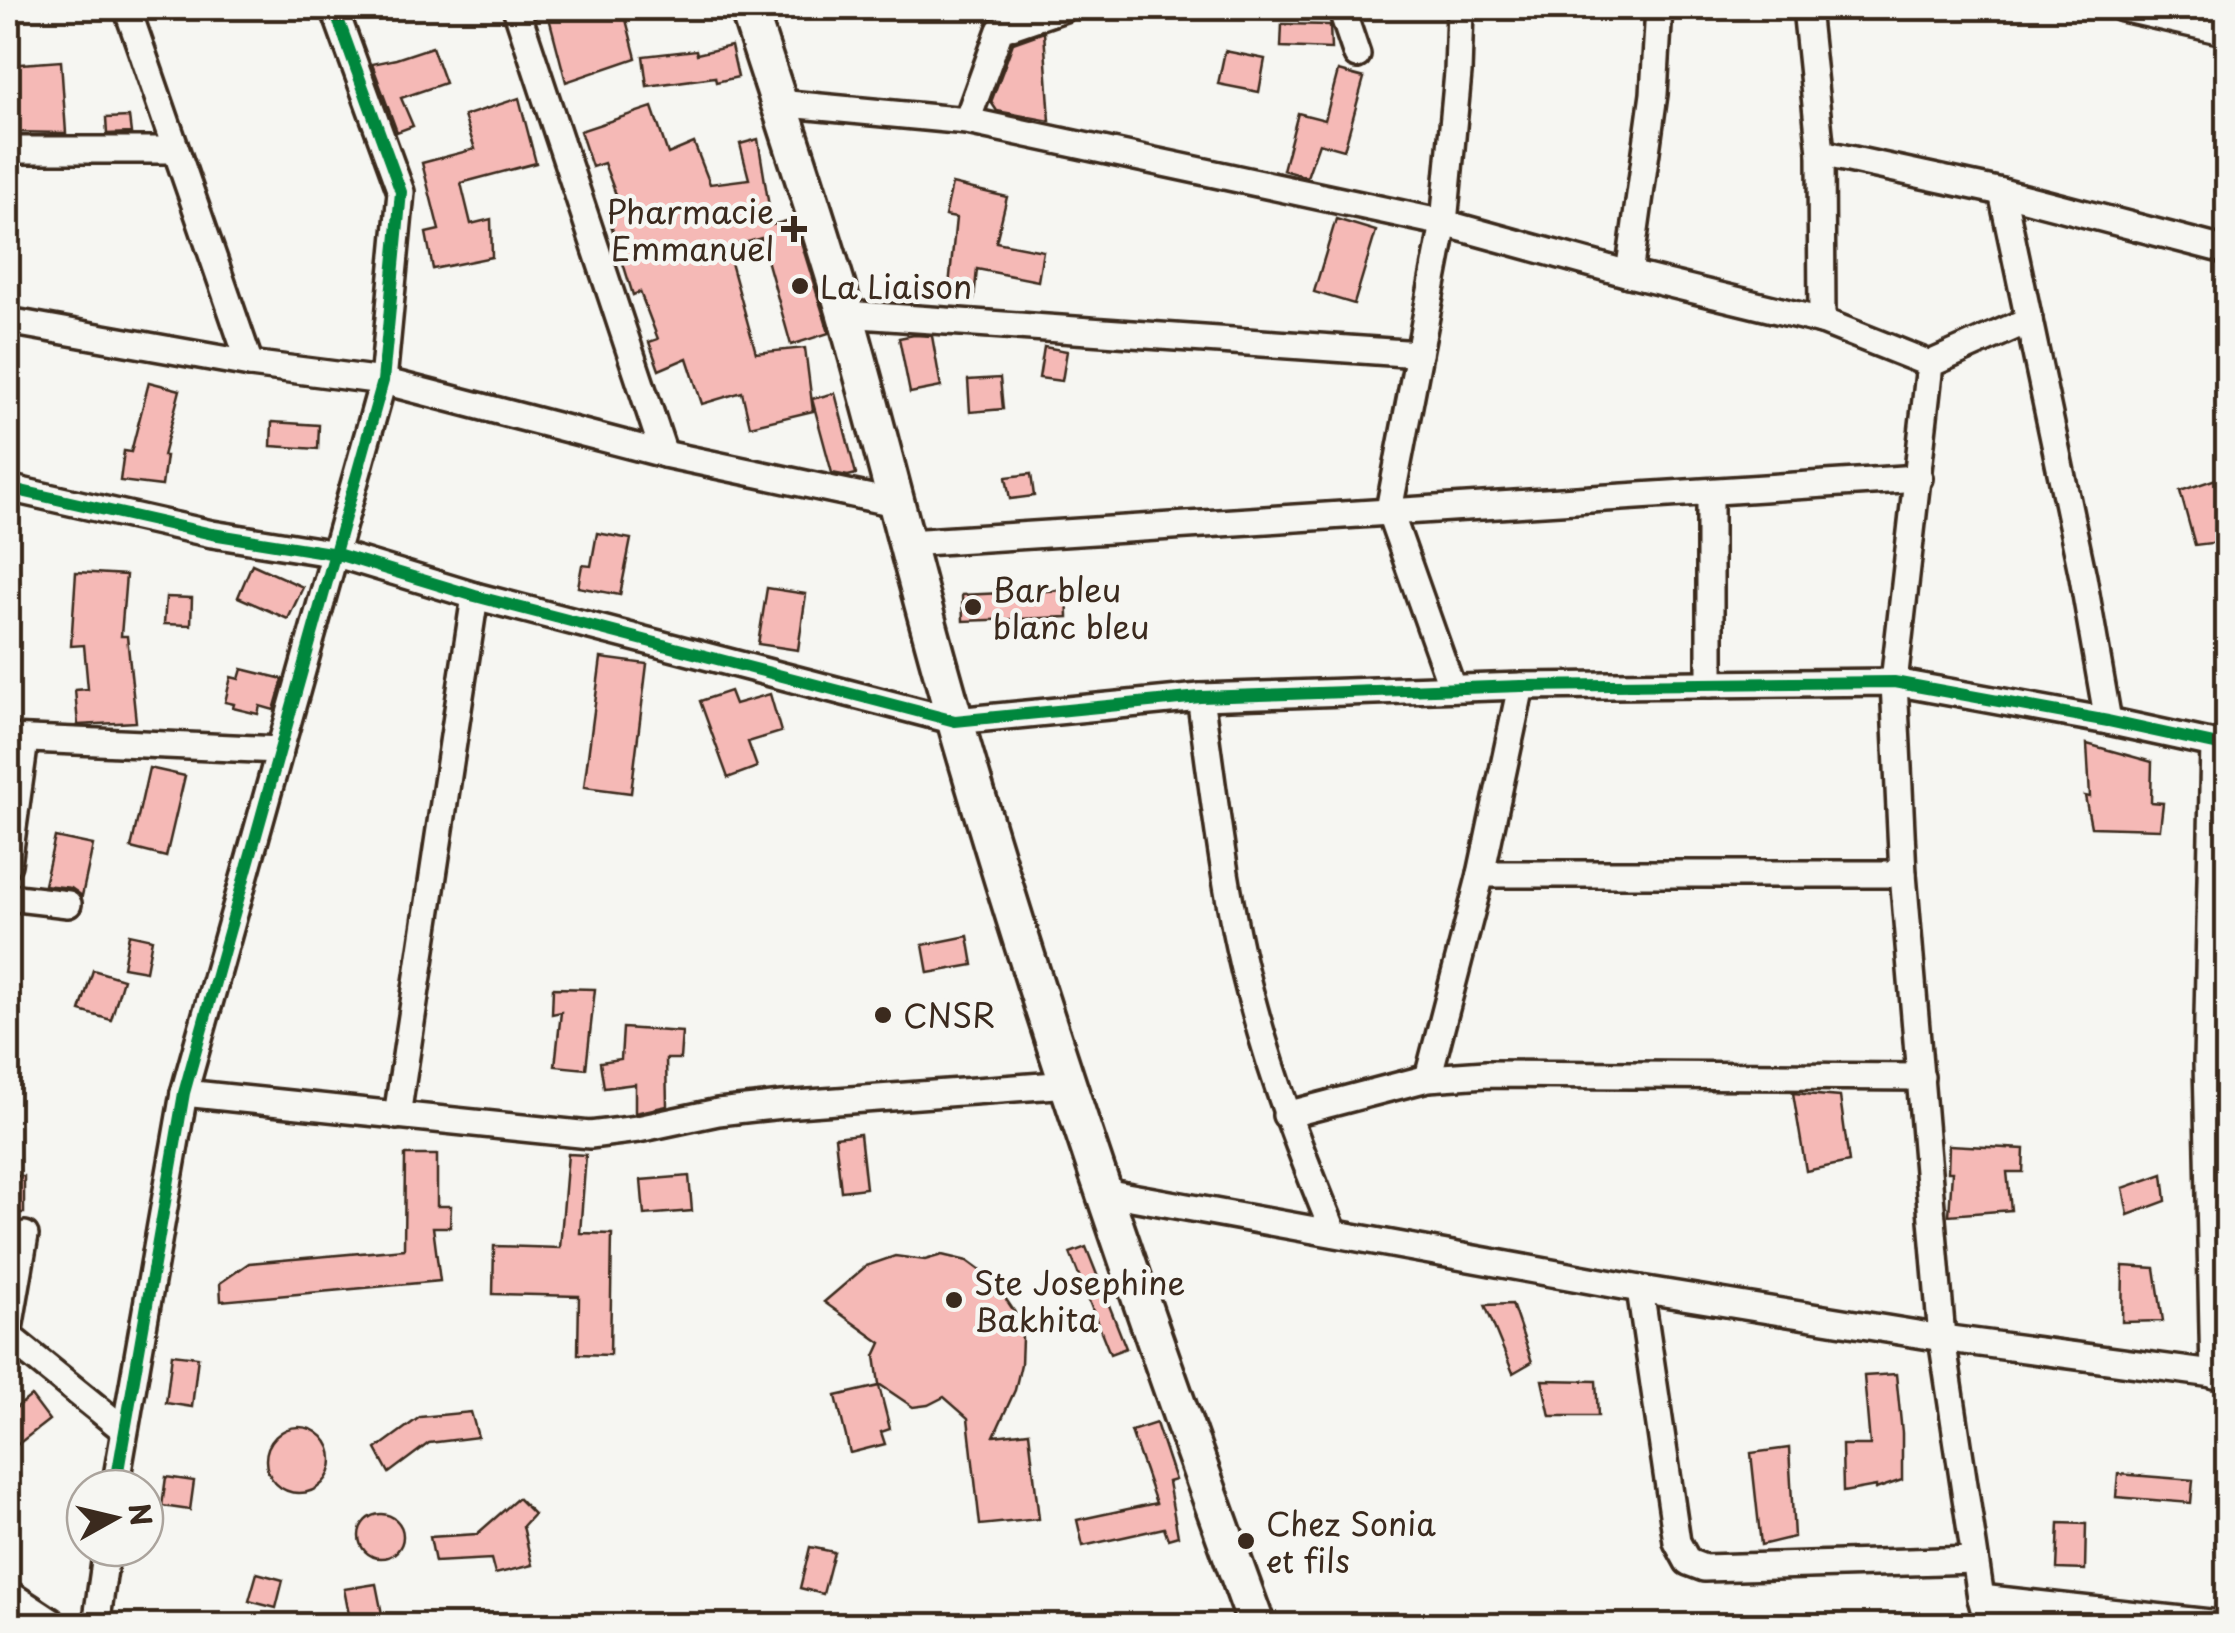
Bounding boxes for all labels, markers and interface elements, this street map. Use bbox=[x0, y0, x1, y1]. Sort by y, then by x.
place label: Pharmacie Emmanuel bbox=[606, 187, 774, 272]
marker: Pharmacie Emmanuel bbox=[783, 218, 805, 240]
place label: La Liaison bbox=[820, 262, 972, 310]
marker: La Liaison bbox=[789, 275, 811, 297]
place label: Bar bleu blanc bleu bbox=[993, 565, 1149, 650]
marker: Bar bleu blanc bleu bbox=[962, 596, 984, 618]
place label: CNSR bbox=[903, 991, 995, 1039]
marker: CNSR bbox=[872, 1004, 894, 1026]
place label: Ste Josephine Bakhita bbox=[974, 1258, 1185, 1343]
marker: Ste Josephine Bakhita bbox=[943, 1289, 965, 1311]
north arrow bbox=[65, 1468, 165, 1568]
place label: Chez Sonia et fils bbox=[1266, 1499, 1436, 1584]
text: N bbox=[118, 1500, 164, 1528]
marker: Chez Sonia et fils bbox=[1235, 1530, 1257, 1552]

